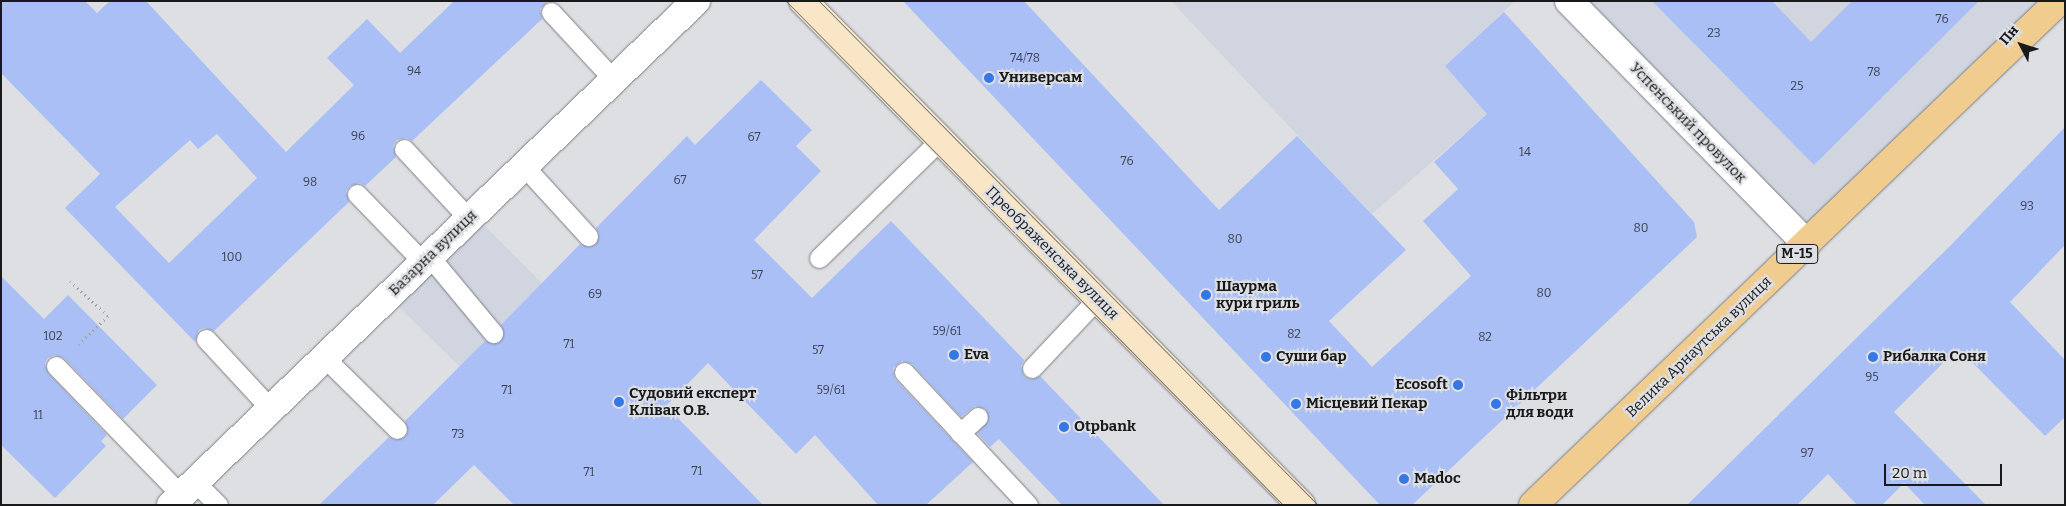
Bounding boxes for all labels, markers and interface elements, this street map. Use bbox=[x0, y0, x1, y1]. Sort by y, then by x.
house number: 76 bbox=[1936, 13, 1948, 27]
north arrow bbox=[1996, 20, 2046, 70]
text: Пн bbox=[1996, 22, 2022, 48]
house number: 23 bbox=[1707, 27, 1721, 41]
house number: 74/78 bbox=[1010, 52, 1040, 66]
street label: Успенський провулок bbox=[1626, 59, 1750, 187]
house number: 94 bbox=[407, 65, 421, 79]
house number: 78 bbox=[1867, 66, 1881, 80]
place label: Универсам bbox=[999, 69, 1082, 87]
marker: Универсам bbox=[983, 72, 995, 84]
house number: 25 bbox=[1791, 80, 1803, 94]
house number: 96 bbox=[351, 130, 365, 144]
house number: 67 bbox=[748, 131, 760, 145]
house number: 14 bbox=[1519, 146, 1531, 160]
house number: 76 bbox=[1121, 155, 1133, 169]
house number: 67 bbox=[674, 174, 686, 188]
house number: 98 bbox=[303, 176, 317, 190]
street label: Преображенська вулиця bbox=[982, 183, 1122, 323]
house number: 93 bbox=[2020, 200, 2034, 214]
street label: Базарна вулиця bbox=[385, 206, 481, 300]
house number: 80 bbox=[1634, 222, 1648, 236]
house number: 80 bbox=[1228, 233, 1242, 247]
road number: М-15 bbox=[1776, 242, 1818, 266]
house number: 100 bbox=[222, 251, 242, 265]
house number: 57 bbox=[751, 269, 763, 283]
street label: Велика Арнаутська вулиця bbox=[1622, 273, 1776, 421]
place label: Шаурма кури гриль bbox=[1216, 277, 1300, 312]
house number: 80 bbox=[1537, 287, 1551, 301]
house number: 69 bbox=[588, 288, 602, 302]
marker: Шаурма кури гриль bbox=[1200, 289, 1212, 301]
house number: 59/61 bbox=[933, 325, 961, 339]
house number: 82 bbox=[1287, 328, 1301, 342]
house number: 102 bbox=[43, 330, 63, 344]
house number: 82 bbox=[1478, 331, 1492, 345]
house number: 71 bbox=[564, 338, 574, 352]
house number: 57 bbox=[812, 344, 824, 358]
place label: Eva bbox=[964, 346, 989, 364]
place label: Суши бар bbox=[1276, 348, 1347, 366]
place label: Рибалка Соня bbox=[1883, 348, 1986, 366]
marker: Eva bbox=[948, 349, 960, 361]
marker: Суши бар bbox=[1260, 351, 1272, 363]
marker: Рибалка Соня bbox=[1867, 351, 1879, 363]
house number: 95 bbox=[1865, 371, 1879, 385]
place label: Ecosoft bbox=[1395, 376, 1448, 394]
marker: Ecosoft bbox=[1452, 379, 1464, 391]
house number: 71 bbox=[502, 384, 512, 398]
place label: Судовий експерт Клівак О.В. bbox=[629, 384, 756, 419]
house number: 59/61 bbox=[817, 384, 845, 398]
place label: Фільтри для води bbox=[1506, 386, 1574, 421]
place label: Місцевий Пекар bbox=[1306, 395, 1427, 413]
marker: Судовий експерт Клівак О.В. bbox=[613, 396, 625, 408]
marker: Місцевий Пекар bbox=[1290, 398, 1302, 410]
marker: Фільтри для води bbox=[1490, 398, 1502, 410]
house number: 11 bbox=[33, 409, 43, 423]
place label: Otpbank bbox=[1074, 418, 1136, 436]
marker: Otpbank bbox=[1058, 421, 1070, 433]
house number: 73 bbox=[452, 428, 464, 442]
house number: 97 bbox=[1801, 447, 1813, 461]
scale bar bbox=[1886, 454, 2004, 486]
text: 20 m bbox=[1892, 464, 1927, 482]
house number: 71 bbox=[692, 465, 702, 479]
house number: 71 bbox=[584, 466, 594, 480]
place label: Madoc bbox=[1414, 470, 1461, 488]
marker: Madoc bbox=[1398, 473, 1410, 485]

